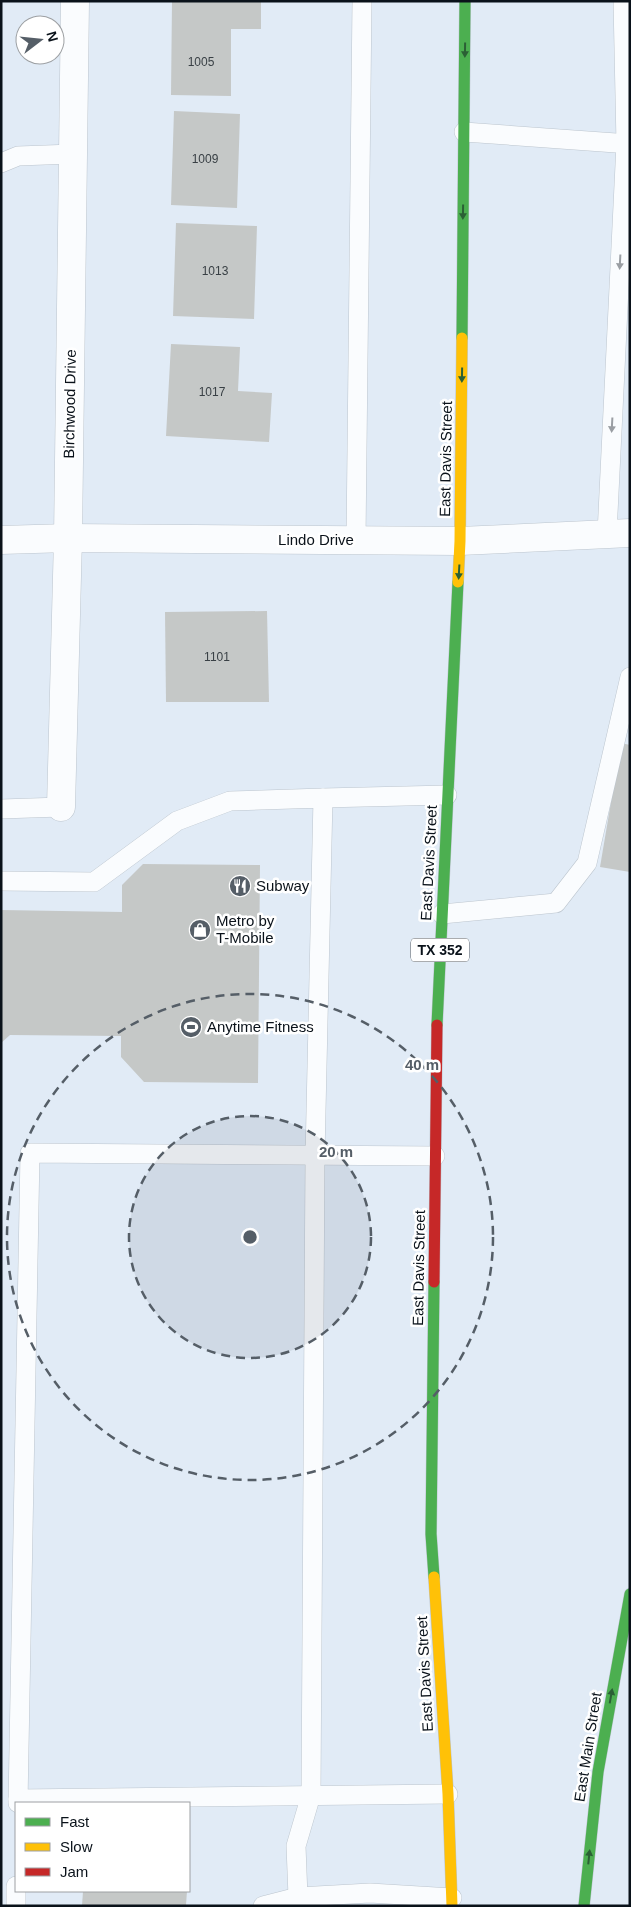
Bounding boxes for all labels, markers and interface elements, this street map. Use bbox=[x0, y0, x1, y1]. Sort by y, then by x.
north arrow bbox=[15, 15, 65, 65]
text: N bbox=[43, 29, 62, 43]
one-way arrow bbox=[461, 42, 469, 58]
house number: 1005 bbox=[188, 55, 215, 69]
house number: 1009 bbox=[192, 152, 219, 166]
one-way arrow bbox=[459, 205, 467, 221]
one-way arrow bbox=[616, 255, 624, 271]
house number: 1013 bbox=[202, 264, 229, 278]
street label: Birchwood Drive bbox=[60, 349, 79, 459]
one-way arrow bbox=[458, 367, 466, 383]
house number: 1017 bbox=[199, 385, 226, 399]
street label: East Davis Street bbox=[436, 400, 455, 517]
one-way arrow bbox=[608, 417, 616, 433]
street label: Lindo Drive bbox=[278, 531, 354, 548]
one-way arrow bbox=[454, 565, 462, 581]
house number: 1101 bbox=[204, 650, 230, 664]
street label: East Davis Street bbox=[417, 804, 440, 921]
restaurant icon: Subway bbox=[228, 874, 252, 898]
place label: Subway bbox=[256, 877, 310, 894]
place label: Metro by T-Mobile bbox=[216, 912, 275, 946]
shop icon: Metro by T-Mobile bbox=[188, 918, 212, 942]
road number: TX 352 bbox=[411, 938, 469, 962]
sports icon: Anytime Fitness bbox=[179, 1015, 203, 1039]
place label: Anytime Fitness bbox=[207, 1018, 314, 1035]
text: 40 m bbox=[405, 1056, 439, 1073]
text: 20 m bbox=[319, 1143, 353, 1160]
street label: East Davis Street bbox=[409, 1209, 428, 1326]
centre of rings bbox=[241, 1228, 259, 1246]
street label: East Davis Street bbox=[413, 1615, 436, 1732]
one-way arrow bbox=[608, 1688, 616, 1704]
street label: East Main Street bbox=[570, 1690, 605, 1803]
legend bbox=[15, 1802, 190, 1892]
text: Fast bbox=[60, 1813, 90, 1830]
text: Slow bbox=[60, 1838, 93, 1855]
one-way arrow bbox=[585, 1849, 593, 1865]
text: Jam bbox=[60, 1863, 88, 1880]

